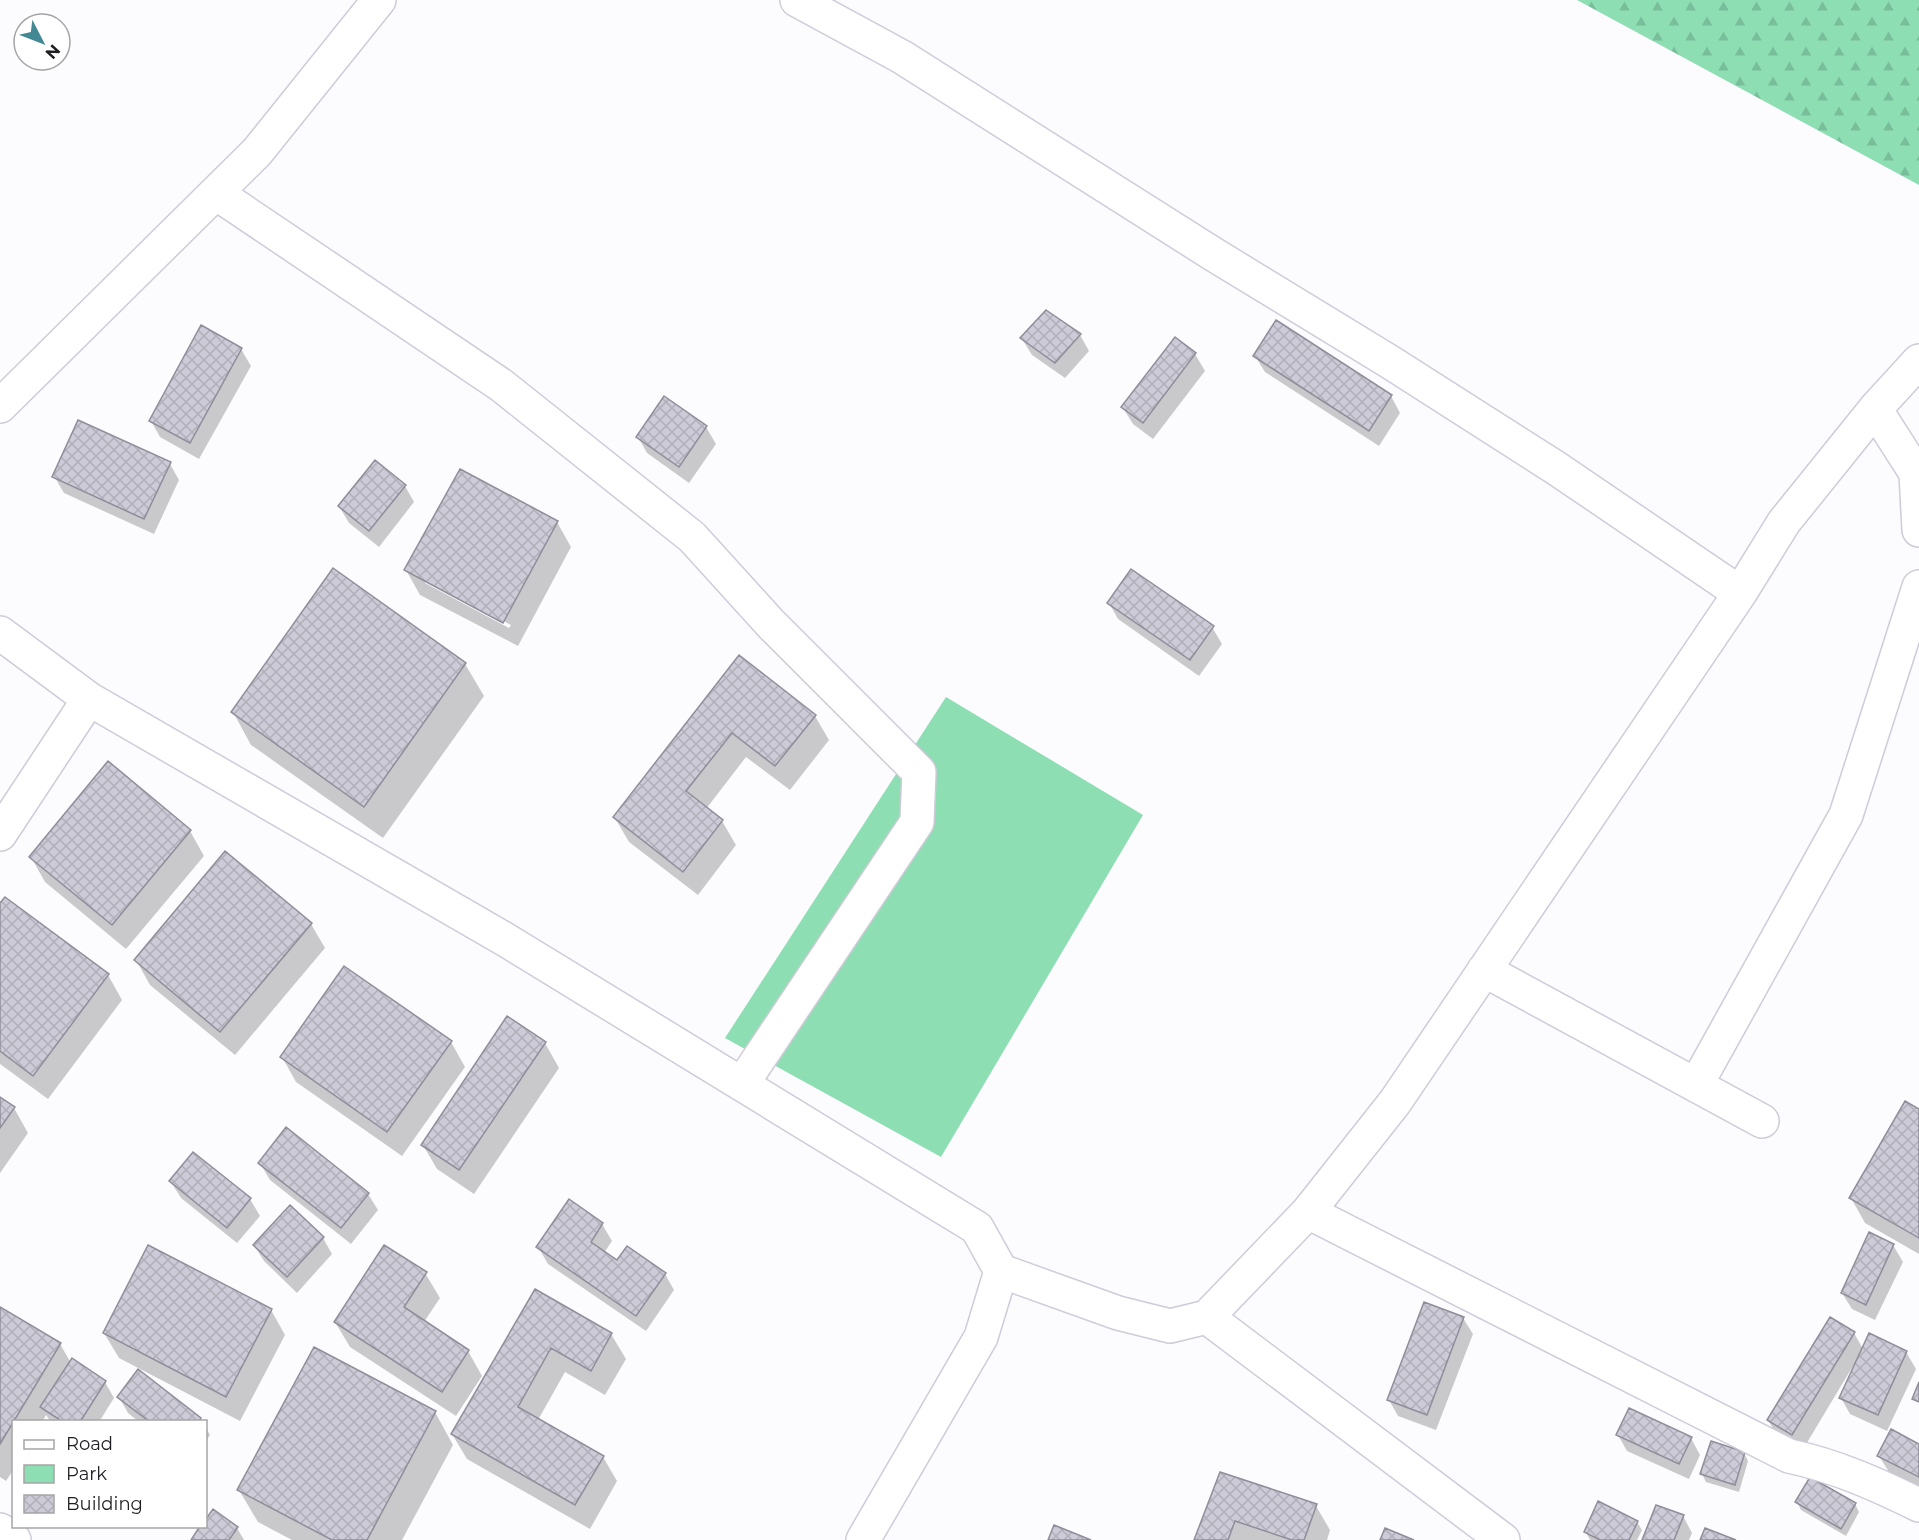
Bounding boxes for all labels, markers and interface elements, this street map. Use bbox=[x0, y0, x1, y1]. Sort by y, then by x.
north arrow bbox=[12, 12, 72, 72]
text: N bbox=[41, 41, 64, 63]
legend bbox=[12, 1420, 207, 1528]
text: Road bbox=[66, 1433, 113, 1455]
text: Park bbox=[66, 1463, 107, 1485]
text: Building bbox=[66, 1493, 143, 1515]

